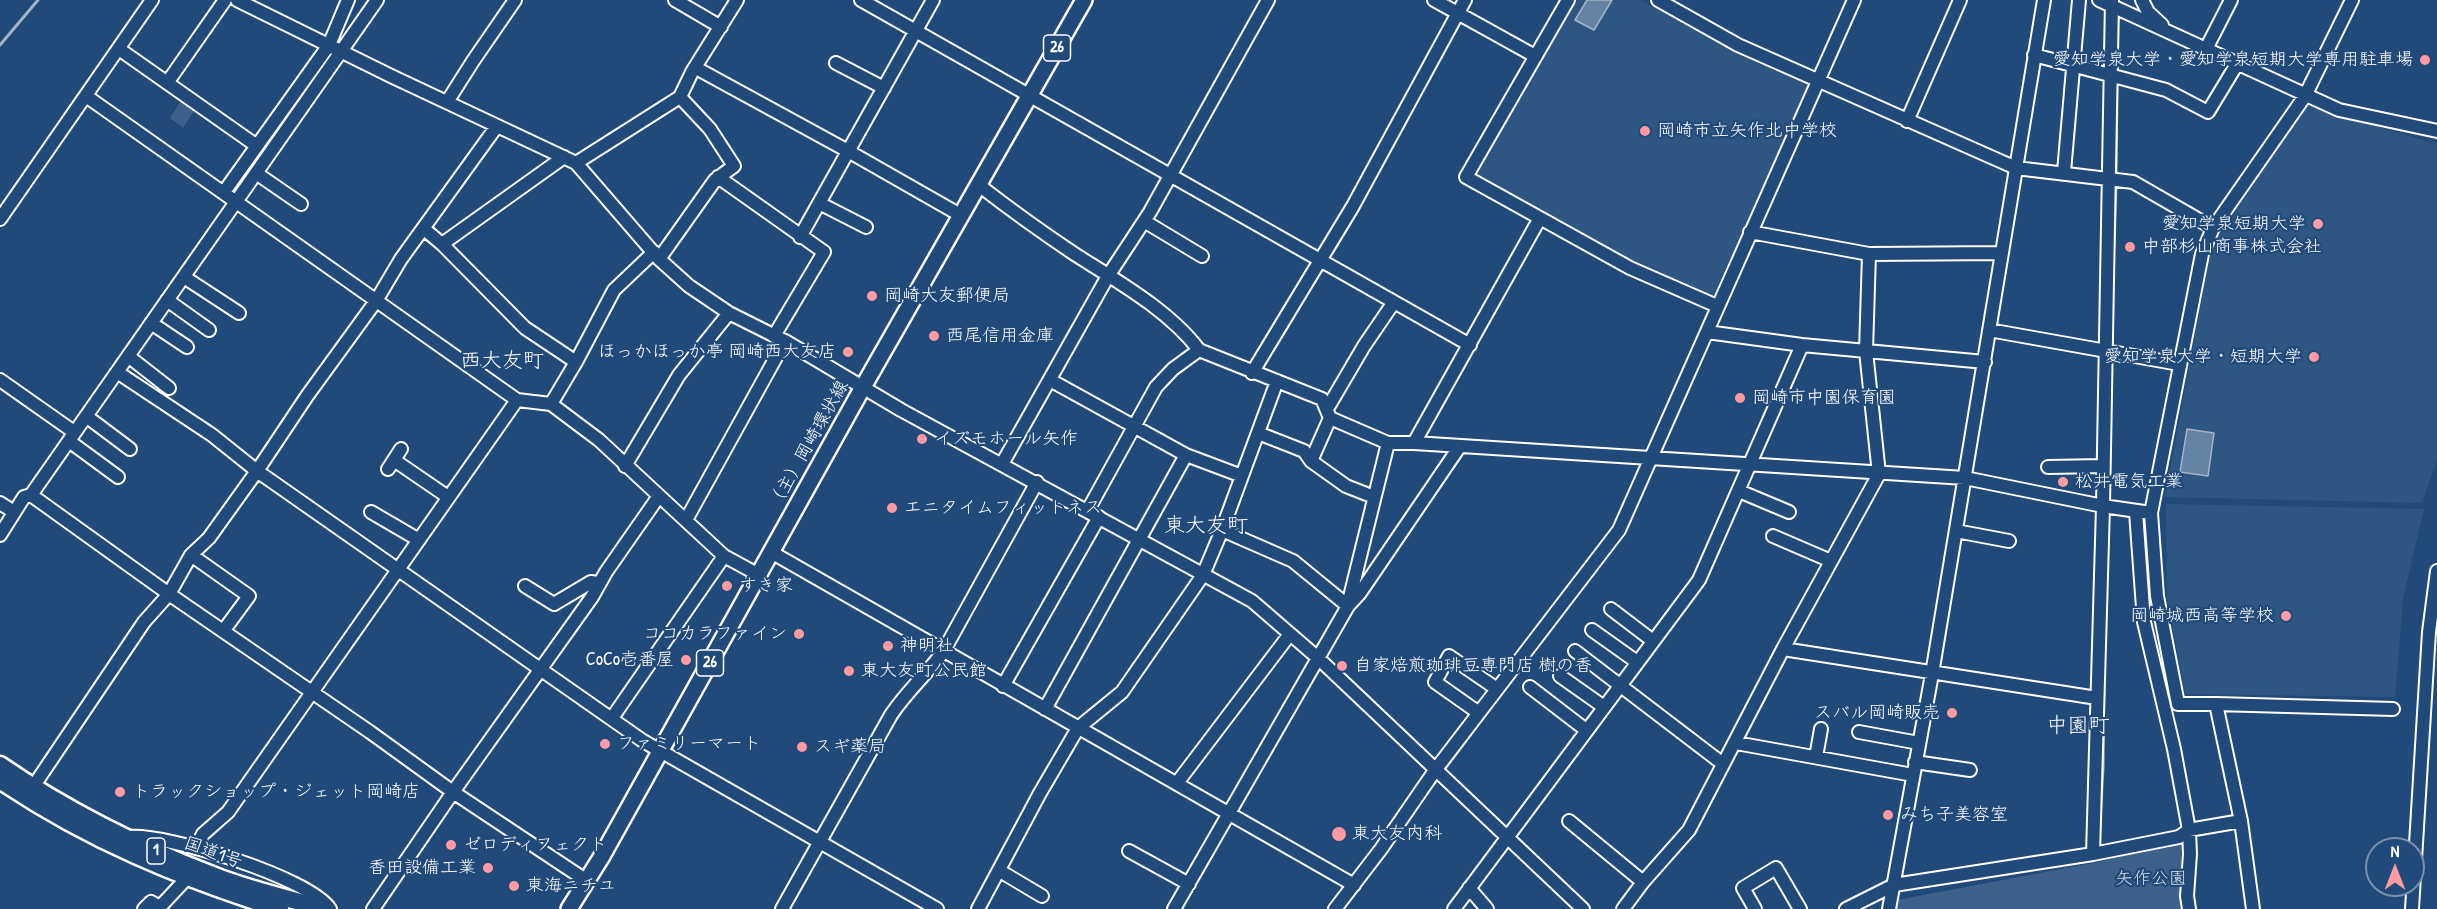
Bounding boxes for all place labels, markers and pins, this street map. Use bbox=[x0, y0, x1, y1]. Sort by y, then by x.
place label: 愛知学泉大学・愛知学泉短期大学専用駐車場 bbox=[2053, 49, 2413, 71]
marker: 愛知学泉大学・愛知学泉短期大学専用駐車場 bbox=[2418, 53, 2432, 67]
place label: 岡崎市立矢作北中学校 bbox=[1657, 120, 1837, 142]
marker: 岡崎市立矢作北中学校 bbox=[1638, 124, 1652, 138]
place label: 愛知学泉短期大学 bbox=[2162, 213, 2306, 235]
marker: 愛知学泉短期大学 bbox=[2311, 217, 2325, 231]
place label: 中部杉山商事株式会社 bbox=[2142, 236, 2322, 258]
marker: 中部杉山商事株式会社 bbox=[2123, 240, 2137, 254]
place label: 岡崎大友郵便局 bbox=[884, 285, 1010, 307]
marker: 岡崎大友郵便局 bbox=[865, 289, 879, 303]
place label: 西尾信用金庫 bbox=[946, 325, 1054, 347]
marker: 西尾信用金庫 bbox=[927, 329, 941, 343]
place label: ほっかほっか亭 岡崎西大友店 bbox=[598, 341, 836, 363]
marker: ほっかほっか亭 岡崎西大友店 bbox=[841, 345, 855, 359]
place label: 愛知学泉大学・短期大学 bbox=[2104, 346, 2302, 368]
marker: 愛知学泉大学・短期大学 bbox=[2307, 350, 2321, 364]
place label: 岡崎市中園保育園 bbox=[1752, 387, 1896, 409]
marker: 岡崎市中園保育園 bbox=[1733, 391, 1747, 405]
place label: イズモホール矢作 bbox=[934, 428, 1078, 450]
marker: イズモホール矢作 bbox=[915, 432, 929, 446]
place label: 松井電気工業 bbox=[2075, 471, 2183, 493]
marker: 松井電気工業 bbox=[2056, 475, 2070, 489]
place label: エニタイムフィットネス bbox=[904, 497, 1102, 519]
marker: エニタイムフィットネス bbox=[885, 501, 899, 515]
place label: すき家 bbox=[739, 575, 793, 597]
marker: すき家 bbox=[720, 579, 734, 593]
place label: 岡崎城西高等学校 bbox=[2130, 605, 2274, 627]
marker: 岡崎城西高等学校 bbox=[2279, 609, 2293, 623]
place label: ココカラファイン bbox=[643, 623, 787, 645]
marker: ココカラファイン bbox=[792, 627, 806, 641]
place label: 神明社 bbox=[900, 635, 954, 657]
marker: 神明社 bbox=[881, 639, 895, 653]
place label: CoCo壱番屋 bbox=[586, 649, 674, 671]
marker: CoCo壱番屋 bbox=[679, 653, 693, 667]
place label: 自家焙煎珈琲豆専門店 樹の香 bbox=[1354, 655, 1592, 677]
marker: 自家焙煎珈琲豆専門店 樹の香 bbox=[1335, 659, 1349, 673]
place label: 東大友町公民館 bbox=[861, 660, 987, 682]
marker: 東大友町公民館 bbox=[842, 664, 856, 678]
place label: スバル岡崎販売 bbox=[1814, 702, 1940, 724]
marker: スバル岡崎販売 bbox=[1945, 706, 1959, 720]
place label: ファミリーマート bbox=[617, 733, 761, 755]
place label: スギ薬局 bbox=[814, 736, 886, 758]
marker: ファミリーマート bbox=[598, 737, 612, 751]
marker: スギ薬局 bbox=[795, 740, 809, 754]
place label: トラックショップ・ジェット岡崎店 bbox=[132, 781, 420, 803]
marker: トラックショップ・ジェット岡崎店 bbox=[113, 785, 127, 799]
place label: みち子美容室 bbox=[1900, 804, 2008, 826]
marker: みち子美容室 bbox=[1881, 808, 1895, 822]
place label: 東大友内科 bbox=[1352, 823, 1442, 845]
marker: 東大友内科 bbox=[1330, 825, 1348, 843]
place label: ゼロディフェクト bbox=[463, 834, 607, 856]
marker: ゼロディフェクト bbox=[444, 838, 458, 852]
place label: 香田設備工業 bbox=[368, 857, 476, 879]
marker: 香田設備工業 bbox=[481, 861, 495, 875]
place label: 東海ニチユ bbox=[526, 875, 616, 897]
marker: 東海ニチユ bbox=[507, 879, 521, 893]

